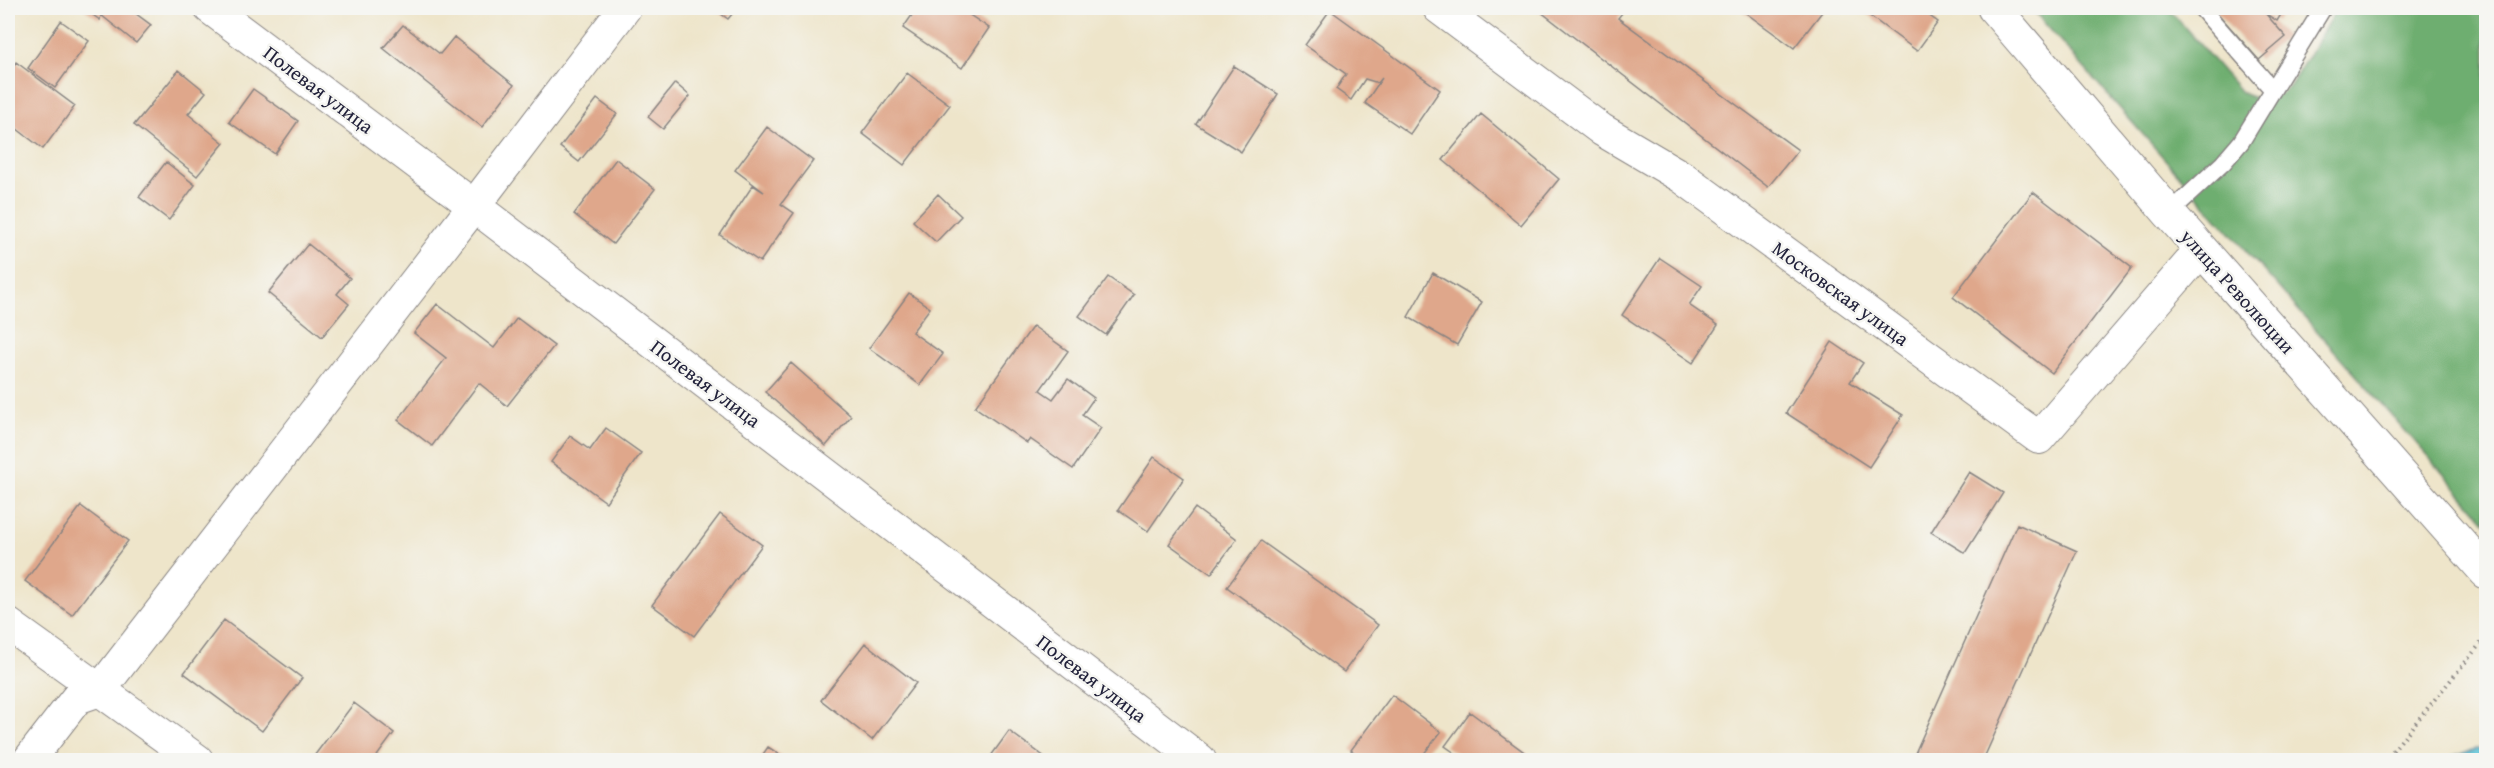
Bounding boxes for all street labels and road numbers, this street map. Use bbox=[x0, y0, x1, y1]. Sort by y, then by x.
street label: Полевая улица bbox=[258, 38, 381, 140]
street label: улица Революции bbox=[2173, 221, 2302, 360]
street label: Московская улица bbox=[1767, 233, 1916, 353]
street label: Полевая улица bbox=[645, 332, 768, 434]
street label: Полевая улица bbox=[1031, 627, 1154, 729]

